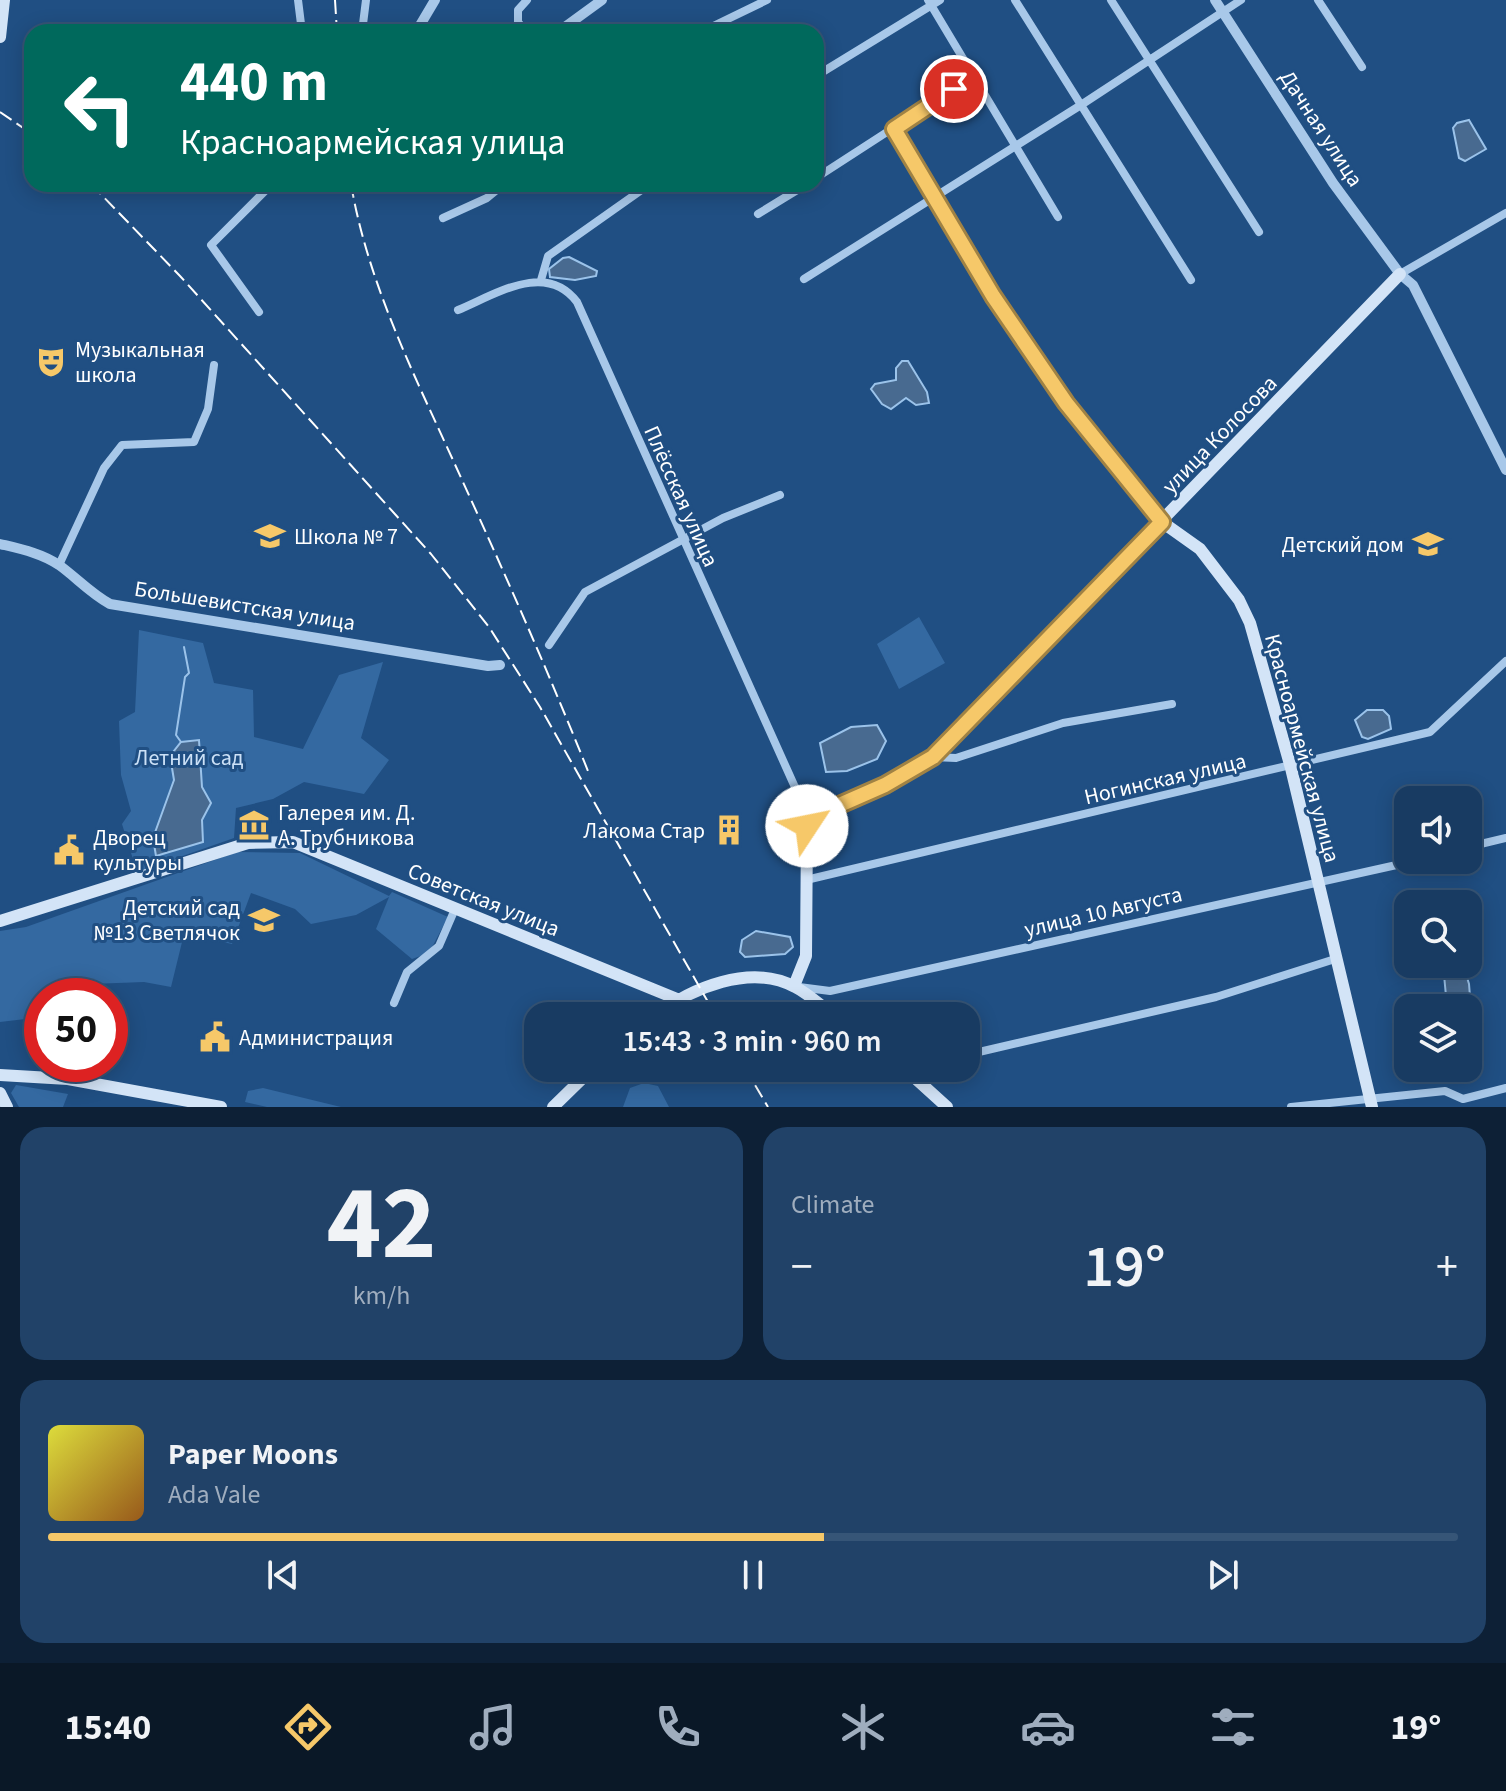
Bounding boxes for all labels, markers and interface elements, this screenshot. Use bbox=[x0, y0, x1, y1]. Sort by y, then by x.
text: 440 m bbox=[180, 43, 328, 122]
pin bbox=[920, 55, 988, 123]
icon: left bbox=[48, 56, 152, 160]
street label: Дачная улица bbox=[1271, 64, 1371, 193]
icon: arrive bbox=[932, 67, 976, 111]
text: Красноармейская улица bbox=[180, 117, 565, 168]
place label: Музыкальная школа bbox=[75, 334, 205, 391]
theatre icon: Музыкальная школа bbox=[34, 345, 68, 379]
street label: улица Колосова bbox=[1155, 368, 1285, 501]
street label: Плёсская улица bbox=[636, 421, 727, 572]
school or university icon: Школа № 7 bbox=[253, 519, 287, 553]
place label: Школа № 7 bbox=[294, 521, 398, 553]
school or university icon: Детский дом bbox=[1411, 527, 1445, 561]
place label: Детский дом bbox=[1282, 529, 1404, 561]
street label: Большевистская улица bbox=[132, 573, 357, 639]
street label: Красноармейская улица bbox=[1256, 630, 1348, 866]
park label: Летний сад bbox=[135, 742, 244, 774]
street label: Ногинская улица bbox=[1081, 745, 1249, 813]
position arrow bbox=[765, 784, 849, 868]
map controls bbox=[1394, 786, 1482, 1082]
button: sound bbox=[1394, 786, 1482, 874]
place label: Галерея им. Д. А. Трубникова bbox=[278, 797, 416, 854]
museum icon: Галерея им. Д. А. Трубникова bbox=[237, 808, 271, 842]
building icon: Лакома Стар bbox=[712, 813, 746, 847]
place label: Лакома Стар bbox=[583, 815, 705, 847]
place label: Дворец культуры bbox=[93, 822, 182, 879]
public building icon: Дворец культуры bbox=[52, 833, 86, 867]
street label: Советская улица bbox=[403, 855, 564, 945]
street label: улица 10 Августа bbox=[1021, 878, 1185, 946]
button: search bbox=[1394, 890, 1482, 978]
place label: Детский сад №13 Светлячок bbox=[93, 892, 240, 949]
school or university icon: Детский сад №13 Светлячок bbox=[247, 903, 281, 937]
speed limit sign: 50 bbox=[24, 978, 128, 1082]
button: layers bbox=[1394, 994, 1482, 1082]
public building icon: Администрация bbox=[198, 1020, 232, 1054]
text: 15:43 · 3 min · 960 m bbox=[622, 1020, 882, 1063]
place label: Администрация bbox=[239, 1022, 393, 1054]
text: 42 bbox=[327, 1151, 436, 1299]
text: Climate bbox=[791, 1186, 875, 1223]
text: 19° bbox=[1083, 1225, 1166, 1310]
text: − bbox=[791, 1236, 813, 1299]
text: + bbox=[1436, 1236, 1458, 1299]
text: km/h bbox=[353, 1277, 410, 1314]
text: Paper Moons bbox=[168, 1433, 338, 1476]
text: Ada Vale bbox=[168, 1476, 260, 1513]
icon: previous bbox=[261, 1553, 305, 1597]
icon: pause bbox=[731, 1553, 775, 1597]
icon: next bbox=[1201, 1553, 1245, 1597]
icon: directions bbox=[280, 1699, 336, 1755]
icon: music bbox=[465, 1699, 521, 1755]
icon: phone bbox=[650, 1699, 706, 1755]
icon: climate bbox=[835, 1699, 891, 1755]
icon: car bbox=[1020, 1699, 1076, 1755]
icon: filters bbox=[1205, 1699, 1261, 1755]
text: 15:40 bbox=[65, 1702, 151, 1753]
text: 19° bbox=[1390, 1702, 1442, 1753]

